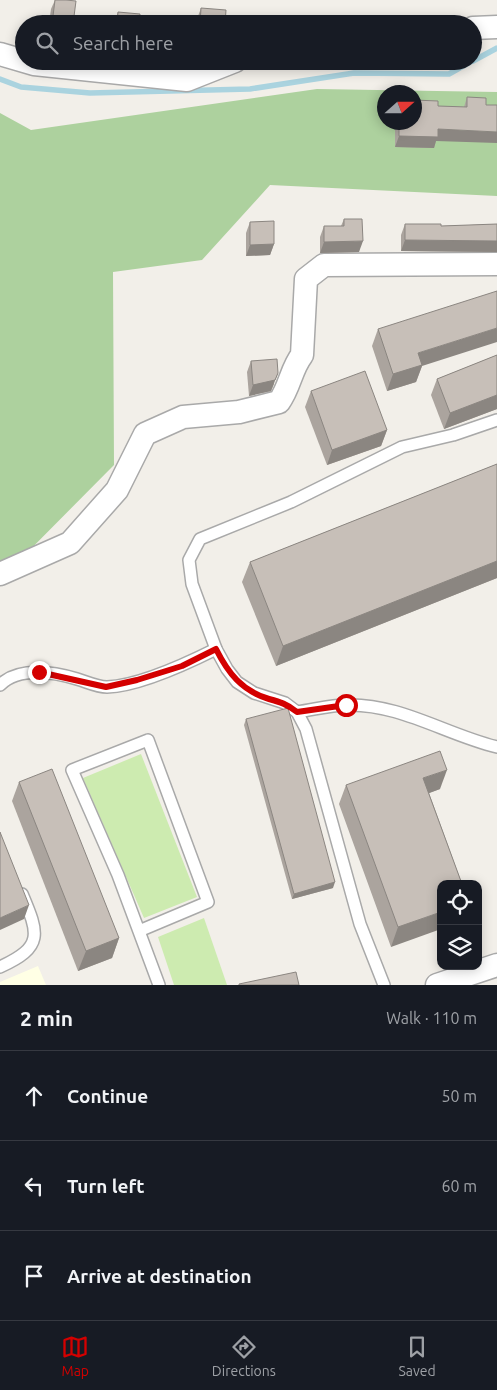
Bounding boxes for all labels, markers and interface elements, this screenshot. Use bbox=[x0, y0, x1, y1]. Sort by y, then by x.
search box bbox=[15, 15, 482, 70]
icon: search bbox=[33, 29, 61, 57]
text: Search here bbox=[73, 32, 173, 54]
north arrow bbox=[377, 85, 422, 130]
route end bbox=[28, 661, 51, 684]
route start bbox=[335, 694, 358, 717]
map controls bbox=[437, 880, 482, 970]
button: locate bbox=[437, 880, 482, 925]
button: layers bbox=[437, 925, 482, 970]
text: 2 min bbox=[20, 1006, 73, 1030]
text: Walk · 110 m bbox=[386, 1009, 477, 1027]
icon: ahead bbox=[20, 1082, 48, 1110]
text: Continue bbox=[67, 1085, 148, 1107]
text: 50 m bbox=[441, 1087, 477, 1105]
icon: left bbox=[20, 1172, 48, 1200]
text: Turn left bbox=[67, 1175, 145, 1197]
text: 60 m bbox=[441, 1177, 477, 1195]
icon: arrive bbox=[20, 1262, 48, 1290]
text: Arrive at destination bbox=[67, 1265, 252, 1287]
tab: Map bbox=[61, 1333, 89, 1379]
tab: Directions bbox=[212, 1333, 276, 1379]
tab: Saved bbox=[398, 1333, 436, 1379]

